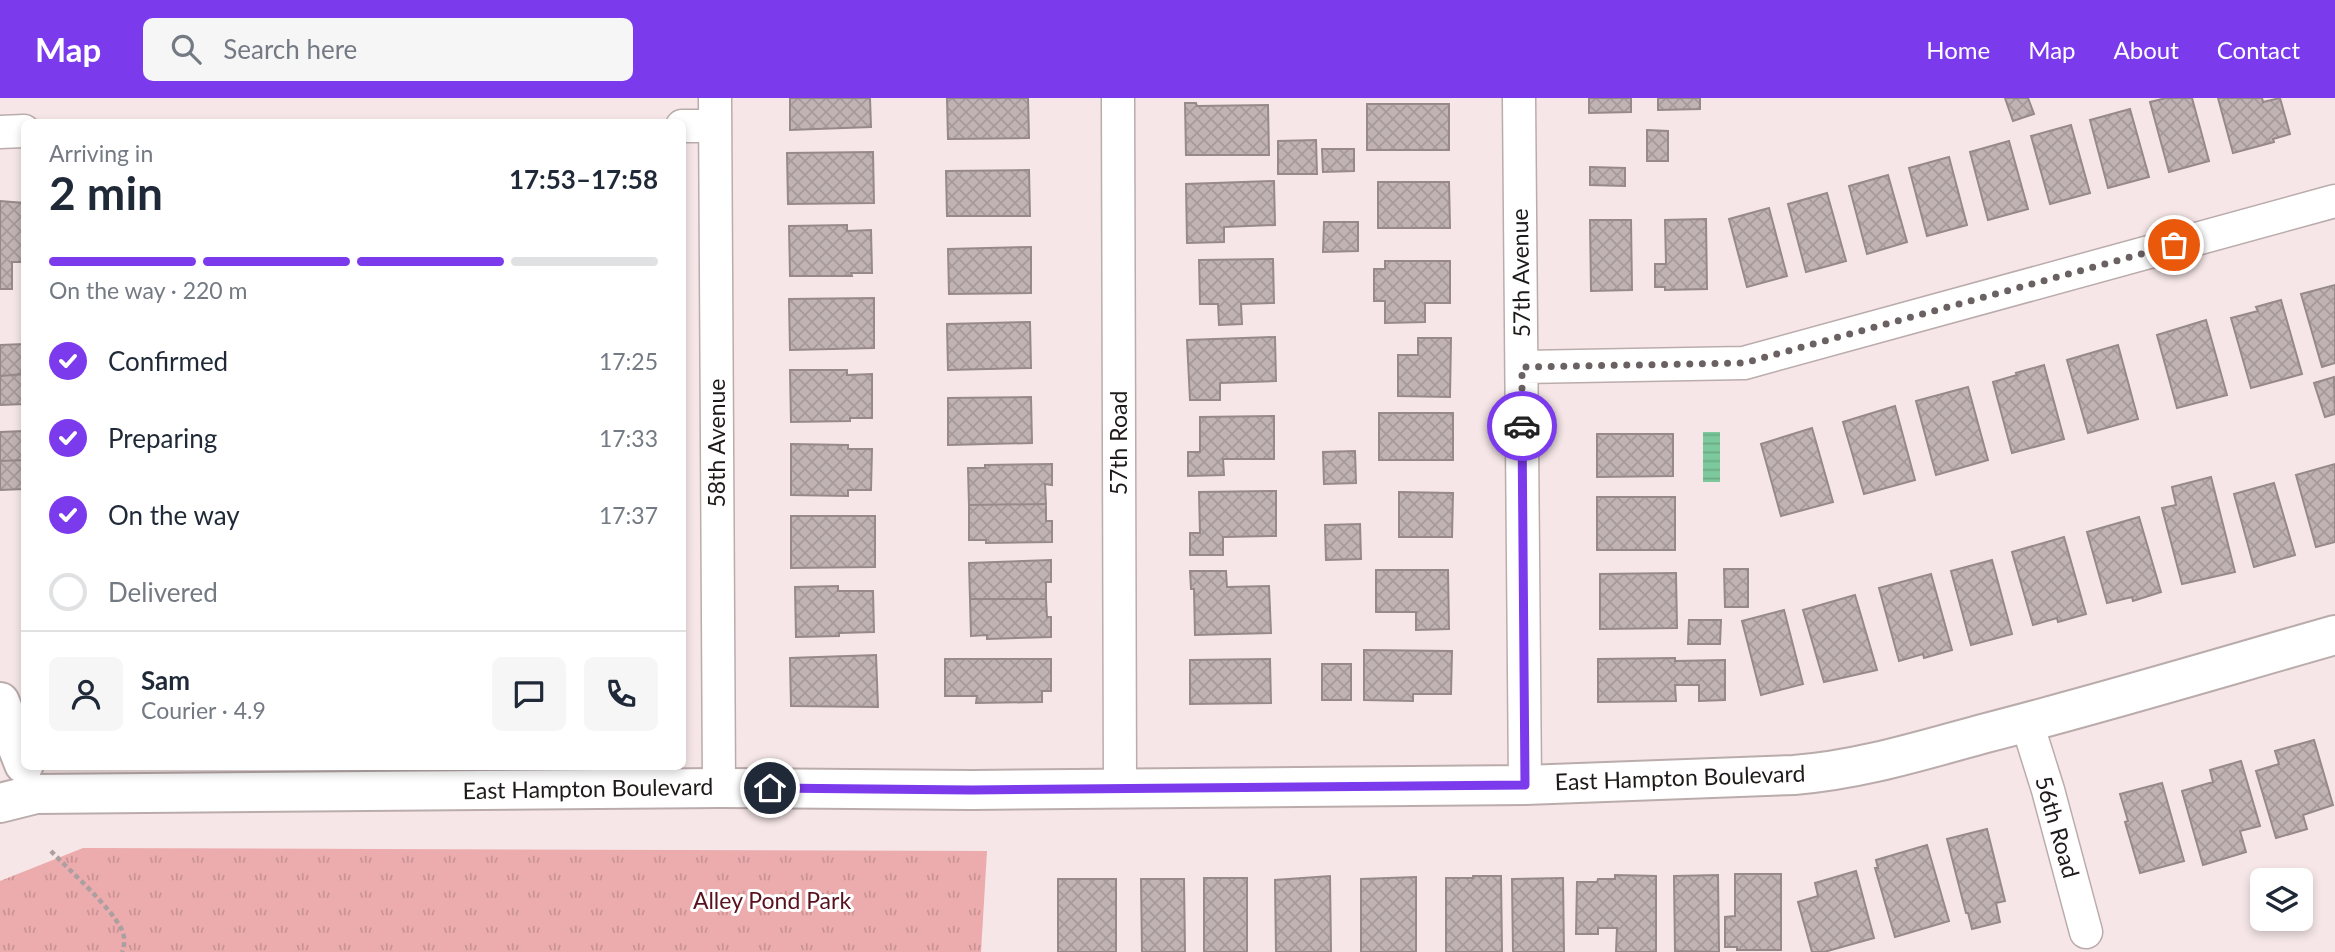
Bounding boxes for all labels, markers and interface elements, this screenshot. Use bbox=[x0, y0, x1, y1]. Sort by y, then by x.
search box bbox=[143, 18, 633, 81]
text: Map bbox=[35, 29, 101, 69]
icon: search bbox=[167, 30, 205, 68]
text: Search here bbox=[223, 33, 357, 65]
text: Home bbox=[1926, 35, 1990, 64]
text: Map bbox=[2028, 35, 2076, 64]
text: About bbox=[2114, 35, 2179, 64]
text: Contact bbox=[2217, 35, 2300, 64]
text: Arriving in bbox=[49, 139, 153, 167]
text: 17:53–17:58 bbox=[509, 163, 658, 195]
text: 2 min bbox=[49, 165, 163, 220]
street label: 57th Avenue bbox=[1505, 208, 1535, 338]
pin bbox=[2144, 215, 2204, 275]
icon: bag bbox=[2155, 226, 2193, 264]
text: On the way · 220 m bbox=[49, 276, 248, 304]
icon: check bbox=[49, 342, 87, 380]
text: Confirmed bbox=[108, 345, 228, 377]
text: 17:25 bbox=[599, 347, 658, 375]
street label: 58th Avenue bbox=[702, 378, 730, 508]
street label: 57th Road bbox=[1104, 391, 1132, 495]
courier bbox=[1487, 391, 1557, 461]
icon: car bbox=[1503, 407, 1541, 445]
icon: check bbox=[49, 419, 87, 457]
text: Preparing bbox=[108, 422, 217, 454]
text: 17:33 bbox=[599, 424, 658, 452]
icon: check bbox=[49, 496, 87, 534]
text: On the way bbox=[108, 499, 240, 531]
text: 17:37 bbox=[599, 501, 658, 529]
text: Delivered bbox=[108, 576, 218, 608]
button: person bbox=[49, 657, 123, 731]
button: chat bbox=[492, 657, 566, 731]
button: phone bbox=[584, 657, 658, 731]
text: Sam bbox=[141, 664, 190, 696]
text: Courier · 4.9 bbox=[141, 696, 266, 724]
pin bbox=[740, 758, 800, 818]
street label: East Hampton Boulevard bbox=[1554, 759, 1806, 795]
icon: home bbox=[751, 769, 789, 807]
street label: East Hampton Boulevard bbox=[462, 772, 714, 804]
street label: 56th Road bbox=[2030, 773, 2086, 881]
map controls bbox=[2250, 868, 2313, 931]
button: layers bbox=[2250, 868, 2313, 931]
park label: Alley Pond Park bbox=[693, 886, 851, 914]

